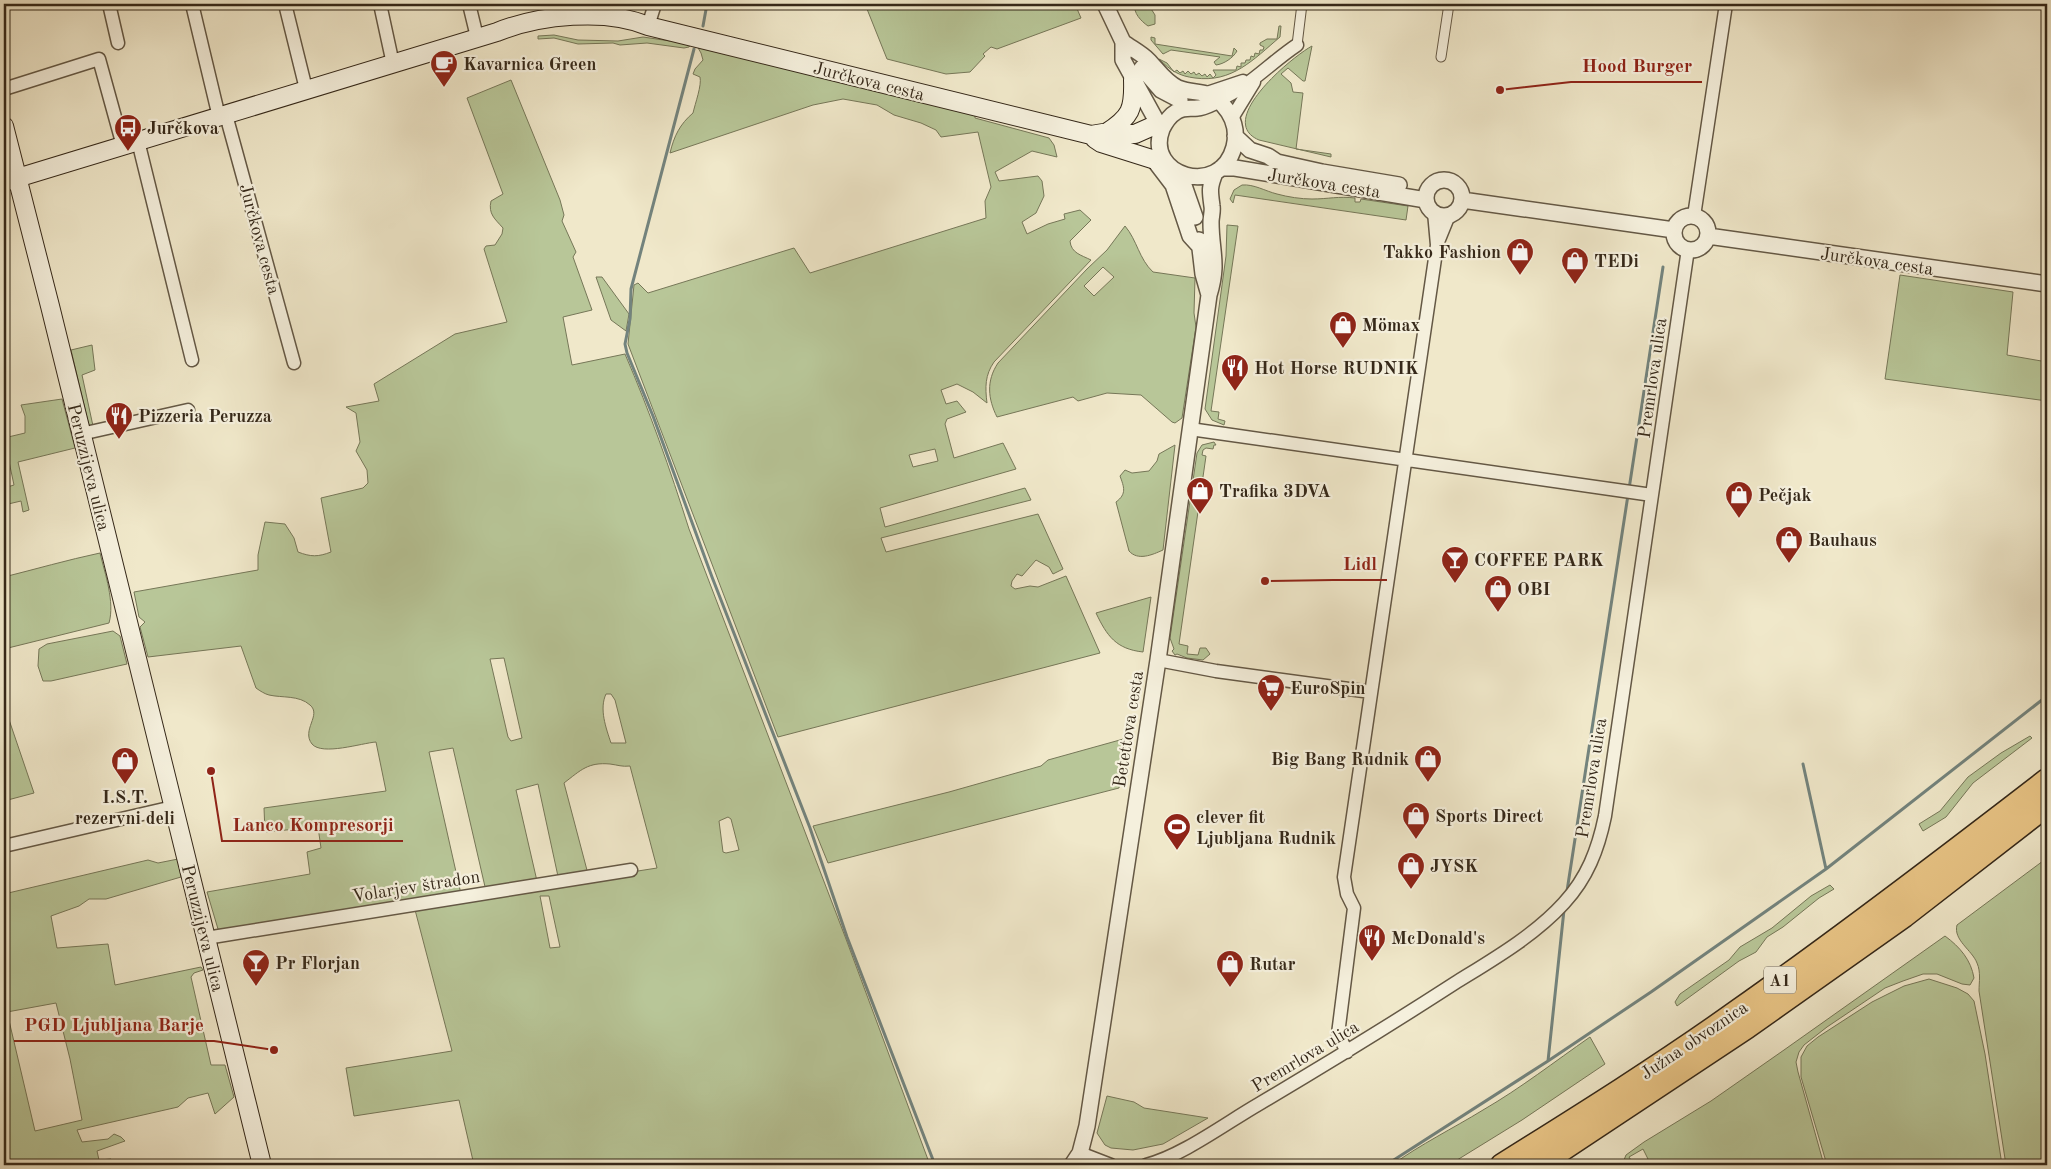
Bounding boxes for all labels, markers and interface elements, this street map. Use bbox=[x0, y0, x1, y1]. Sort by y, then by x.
callout: Hood Burger bbox=[1571, 48, 1702, 82]
cafe icon: Kavarnica Green bbox=[429, 49, 459, 88]
place label: Kavarnica Green bbox=[463, 56, 597, 74]
text: Hood Burger bbox=[1582, 58, 1692, 77]
street label: Jurčkova cesta bbox=[811, 59, 926, 105]
bus stop icon: Jurčkova bbox=[113, 113, 143, 152]
place label: Jurčkova bbox=[147, 120, 219, 138]
street label: Jurčkova cesta bbox=[1266, 166, 1382, 202]
street label: Jurčkova cesta bbox=[236, 182, 283, 297]
shop icon: Takko Fashion bbox=[1505, 237, 1535, 276]
place label: Takko Fashion bbox=[1383, 244, 1501, 262]
street label: Jurčkova cesta bbox=[1819, 245, 1935, 279]
shop icon: TEDi bbox=[1560, 246, 1590, 285]
place label: TEDi bbox=[1594, 253, 1639, 271]
shop icon: Mömax bbox=[1328, 310, 1358, 349]
place label: Mömax bbox=[1362, 317, 1420, 335]
street label: Premrlova ulica bbox=[1636, 317, 1670, 440]
restaurant icon: Hot Horse RUDNIK bbox=[1220, 353, 1250, 392]
place label: Hot Horse RUDNIK bbox=[1254, 360, 1419, 378]
restaurant icon: Pizzeria Peruzza bbox=[104, 401, 134, 440]
street label: Peruzzijeva ulica bbox=[64, 402, 113, 533]
place label: Pizzeria Peruzza bbox=[138, 408, 272, 426]
shop icon: Trafika 3DVA bbox=[1185, 476, 1215, 515]
shop icon: Pečjak bbox=[1724, 480, 1754, 519]
place label: Trafika 3DVA bbox=[1219, 483, 1331, 501]
place label: Pečjak bbox=[1758, 487, 1812, 505]
shop icon: Bauhaus bbox=[1774, 525, 1804, 564]
place label: Bauhaus bbox=[1808, 532, 1877, 550]
bar icon: COFFEE PARK bbox=[1440, 545, 1470, 584]
callout: Lidl bbox=[1333, 546, 1387, 580]
place label: COFFEE PARK bbox=[1474, 552, 1604, 570]
text: Lidl bbox=[1343, 556, 1377, 575]
shop icon: OBI bbox=[1483, 574, 1513, 613]
place label: OBI bbox=[1517, 581, 1551, 599]
street label: Betettova cesta bbox=[1111, 669, 1147, 789]
supermarket icon: EuroSpin bbox=[1256, 673, 1286, 712]
place label: EuroSpin bbox=[1290, 680, 1366, 698]
street label: Premrlova ulica bbox=[1574, 717, 1610, 840]
shop icon: Big Bang Rudnik bbox=[1413, 744, 1443, 783]
shop icon: I.S.T. rezervni deli bbox=[110, 746, 140, 785]
place label: Big Bang Rudnik bbox=[1271, 751, 1409, 769]
place label: I.S.T. rezervni deli bbox=[75, 789, 175, 828]
shop icon: Sports Direct bbox=[1401, 801, 1431, 840]
callout: Lanco Kompresorji bbox=[222, 807, 403, 841]
place label: Sports Direct bbox=[1435, 808, 1543, 826]
place label: clever fit Ljubljana Rudnik bbox=[1196, 809, 1336, 848]
sports icon: clever fit Ljubljana Rudnik bbox=[1162, 812, 1192, 851]
text: Lanco Kompresorji bbox=[232, 817, 394, 836]
shop icon: JYSK bbox=[1396, 851, 1426, 890]
place label: JYSK bbox=[1430, 858, 1478, 876]
street label: Peruzzijeva ulica bbox=[178, 863, 227, 994]
street label: Volarjev štradon bbox=[351, 868, 482, 906]
restaurant icon: McDonald's bbox=[1357, 923, 1387, 962]
place label: McDonald's bbox=[1391, 930, 1485, 948]
bar icon: Pr Florjan bbox=[241, 948, 271, 987]
shop icon: Rutar bbox=[1215, 949, 1245, 988]
place label: Pr Florjan bbox=[275, 955, 360, 973]
place label: Rutar bbox=[1249, 956, 1296, 974]
road number: A1 bbox=[1764, 966, 1796, 994]
street label: Južna obvoznica bbox=[1638, 998, 1752, 1083]
callout: PGD Ljubljana Barje bbox=[14, 1007, 214, 1041]
text: PGD Ljubljana Barje bbox=[24, 1017, 204, 1036]
street label: Premrlova ulica bbox=[1249, 1018, 1362, 1096]

